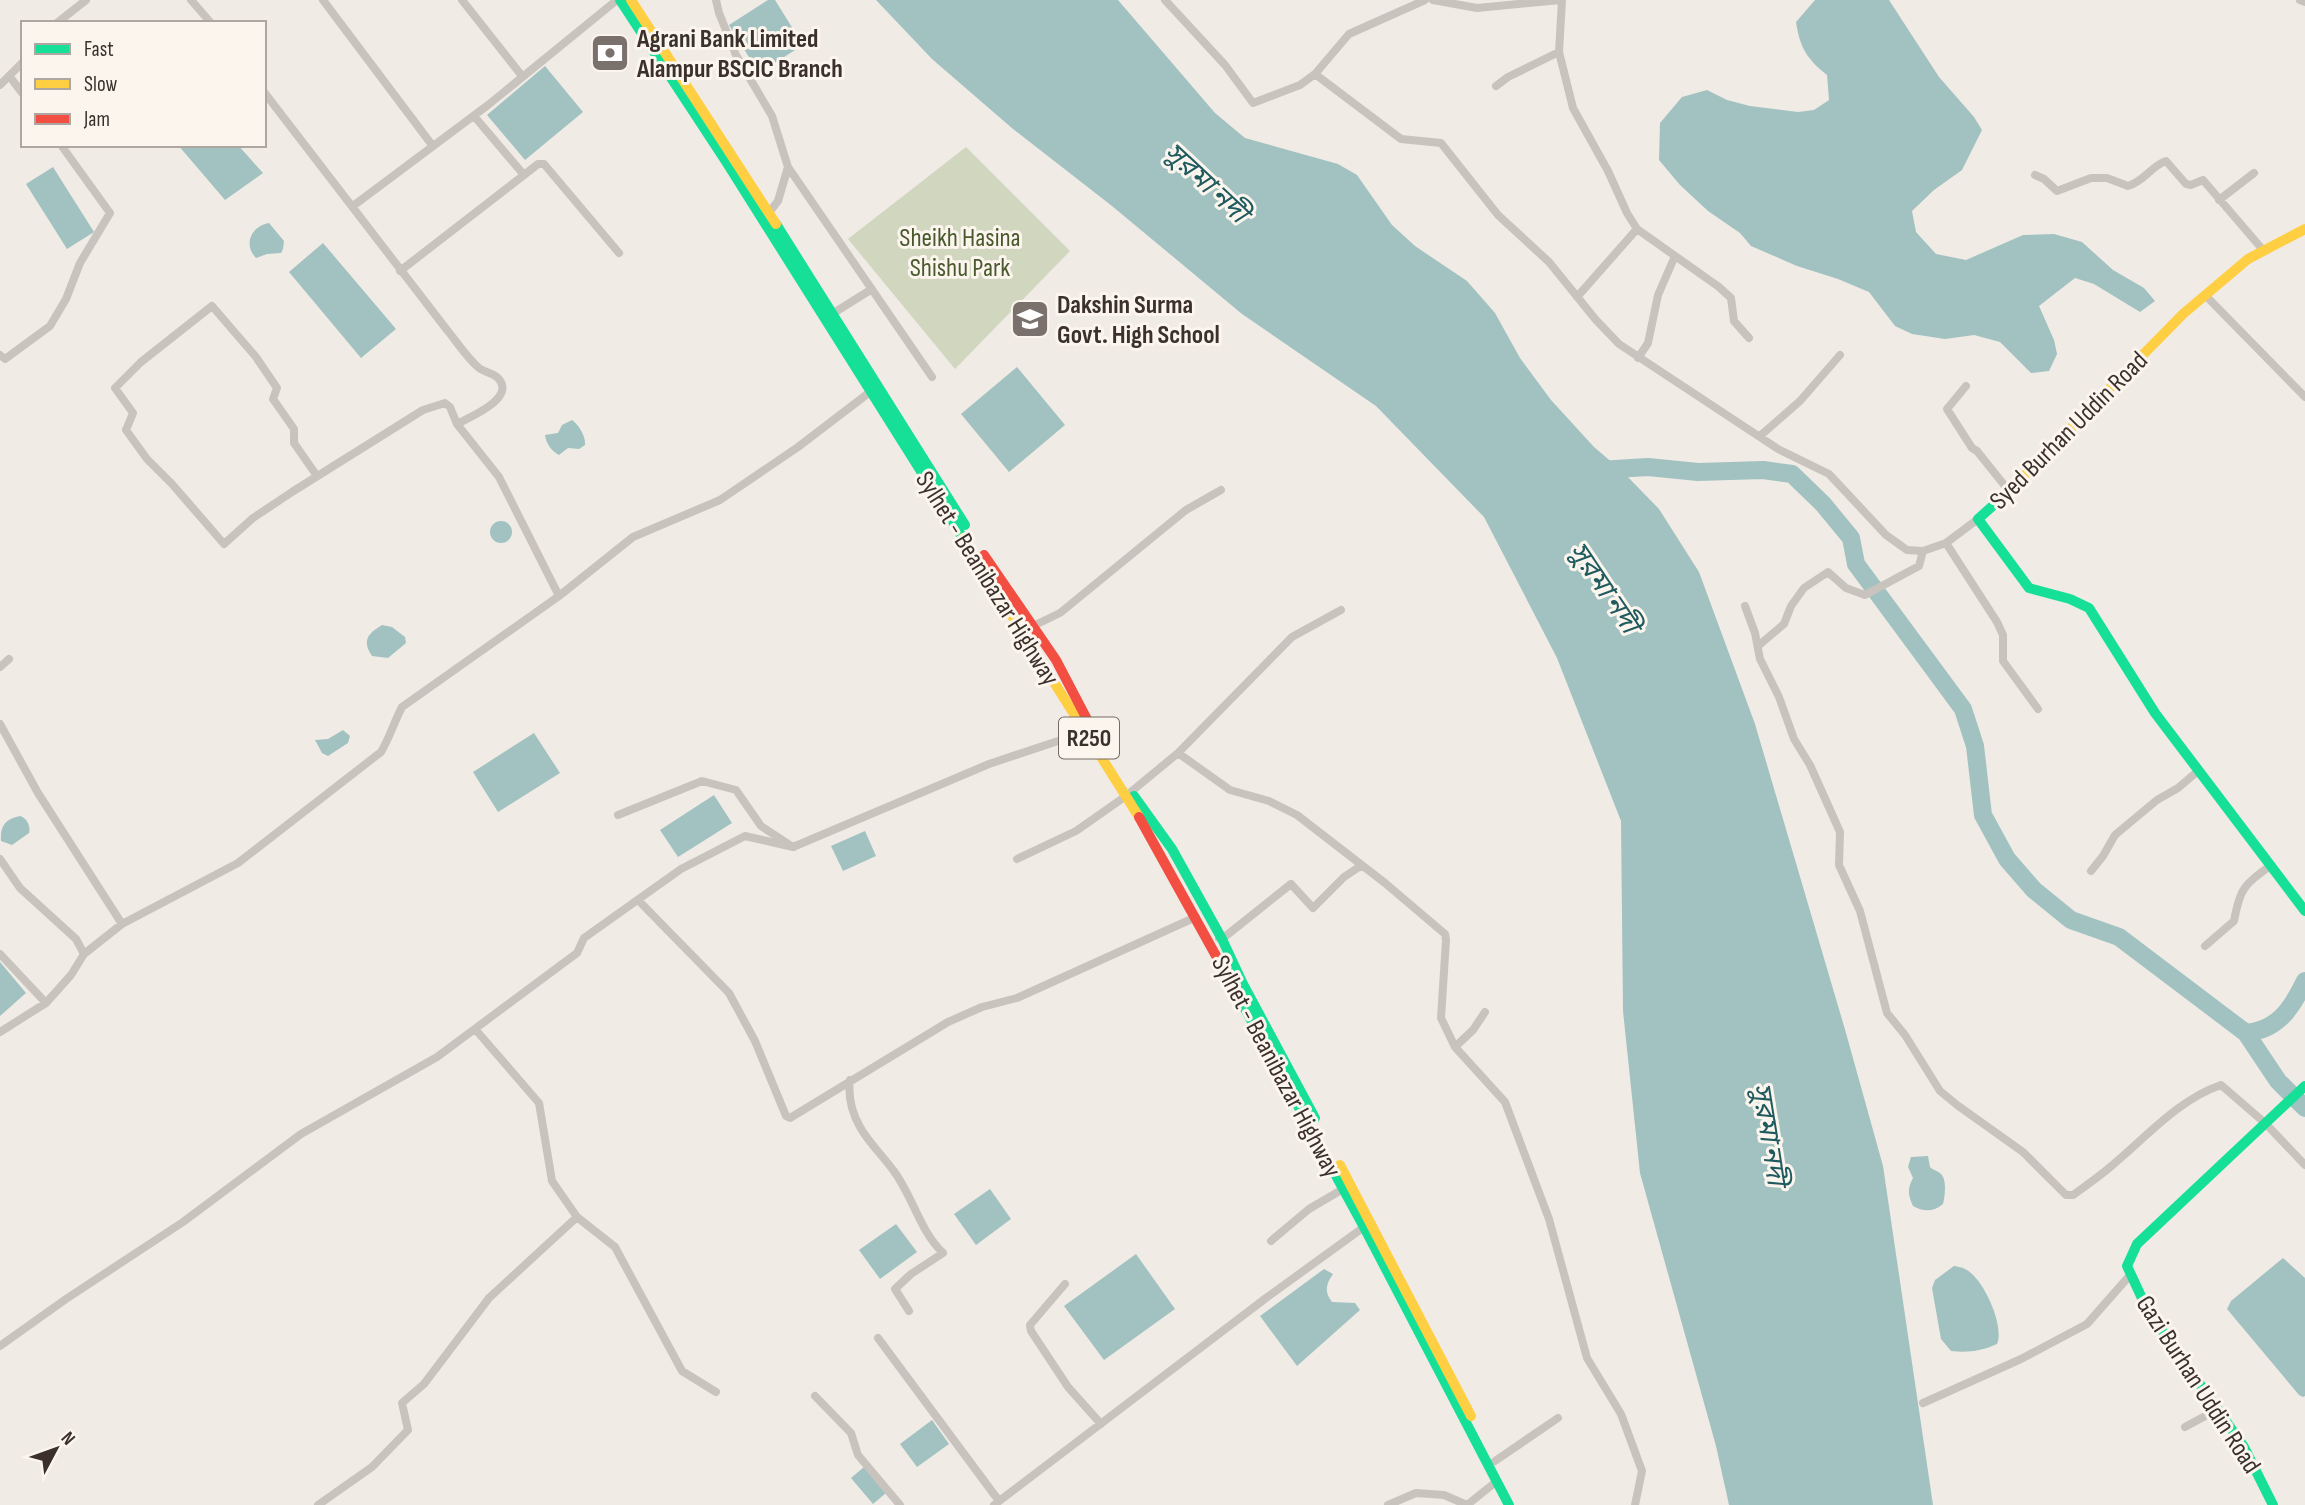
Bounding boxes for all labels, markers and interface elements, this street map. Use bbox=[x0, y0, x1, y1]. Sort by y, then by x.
legend bbox=[21, 21, 266, 147]
place label: Agrani Bank Limited Alampur BSCIC Branch bbox=[636, 24, 843, 85]
bank icon: Agrani Bank Limited Alampur BSCIC Branch bbox=[589, 32, 631, 74]
text: Fast bbox=[84, 37, 114, 62]
text: Slow bbox=[84, 72, 118, 97]
text: Jam bbox=[83, 107, 110, 132]
water label: সুরমা নদী bbox=[1157, 135, 1260, 234]
park label: Sheikh Hasina Shishu Park bbox=[899, 223, 1021, 284]
place label: Dakshin Surma Govt. High School bbox=[1057, 290, 1220, 351]
school or university icon: Dakshin Surma Govt. High School bbox=[1009, 298, 1051, 340]
street label: Syed Burhan Uddin Road bbox=[1984, 346, 2154, 516]
street label: Sylhet - Beanibazar Highway bbox=[908, 466, 1065, 692]
water label: সুরমা নদী bbox=[1561, 535, 1650, 644]
road number: R250 bbox=[1059, 718, 1119, 758]
street label: Sylhet - Beanibazar Highway bbox=[1204, 951, 1347, 1183]
water label: সুরমা নদী bbox=[1744, 1081, 1795, 1193]
street label: Gazi Burhan Uddin Road bbox=[2129, 1290, 2267, 1479]
north arrow bbox=[21, 1414, 91, 1484]
text: N bbox=[56, 1427, 80, 1450]

